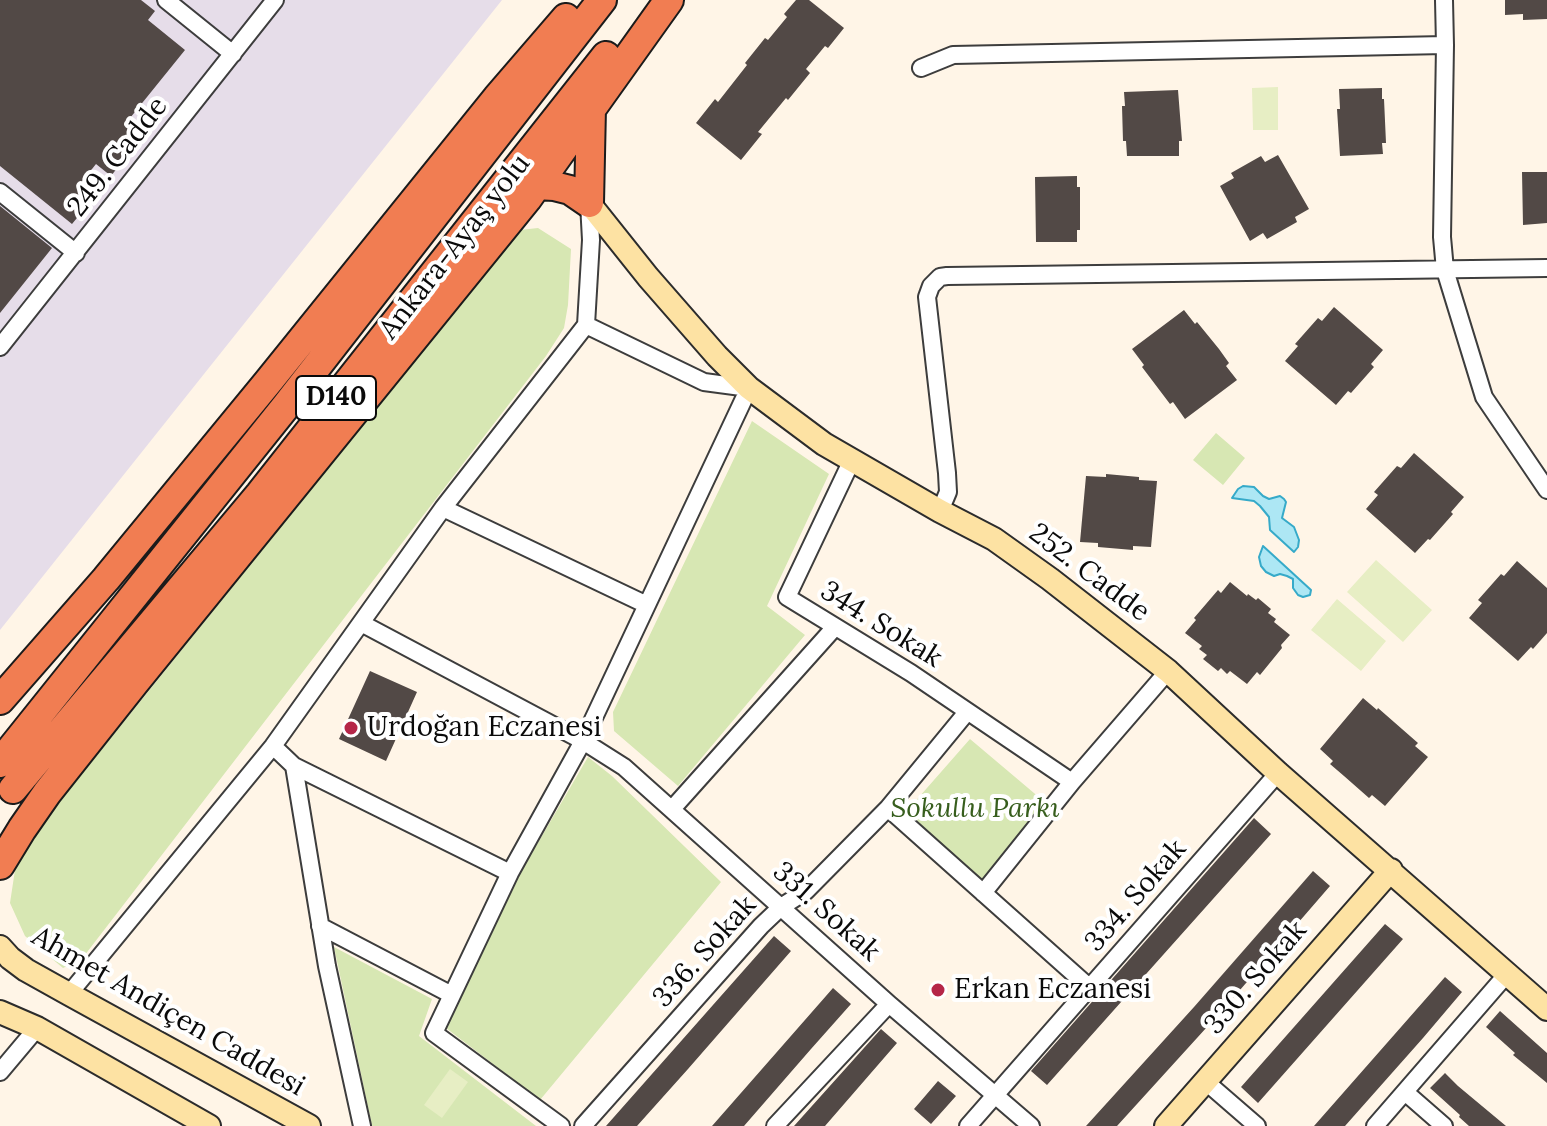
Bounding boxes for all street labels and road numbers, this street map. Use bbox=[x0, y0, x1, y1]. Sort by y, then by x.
street label: 249. Cadde bbox=[61, 91, 175, 223]
street label: Ankara-Ayaş yolu bbox=[372, 148, 538, 346]
road number: D140 bbox=[296, 376, 376, 420]
street label: 252. Cadde bbox=[1022, 517, 1156, 629]
street label: 344. Sokak bbox=[814, 574, 948, 676]
street label: 334. Sokak bbox=[1078, 833, 1194, 959]
street label: 331. Sokak bbox=[766, 855, 886, 969]
street label: 336. Sokak bbox=[646, 889, 764, 1015]
street label: 330. Sokak bbox=[1198, 914, 1314, 1042]
street label: Ahmet Andiçen Caddesi bbox=[26, 920, 310, 1104]

